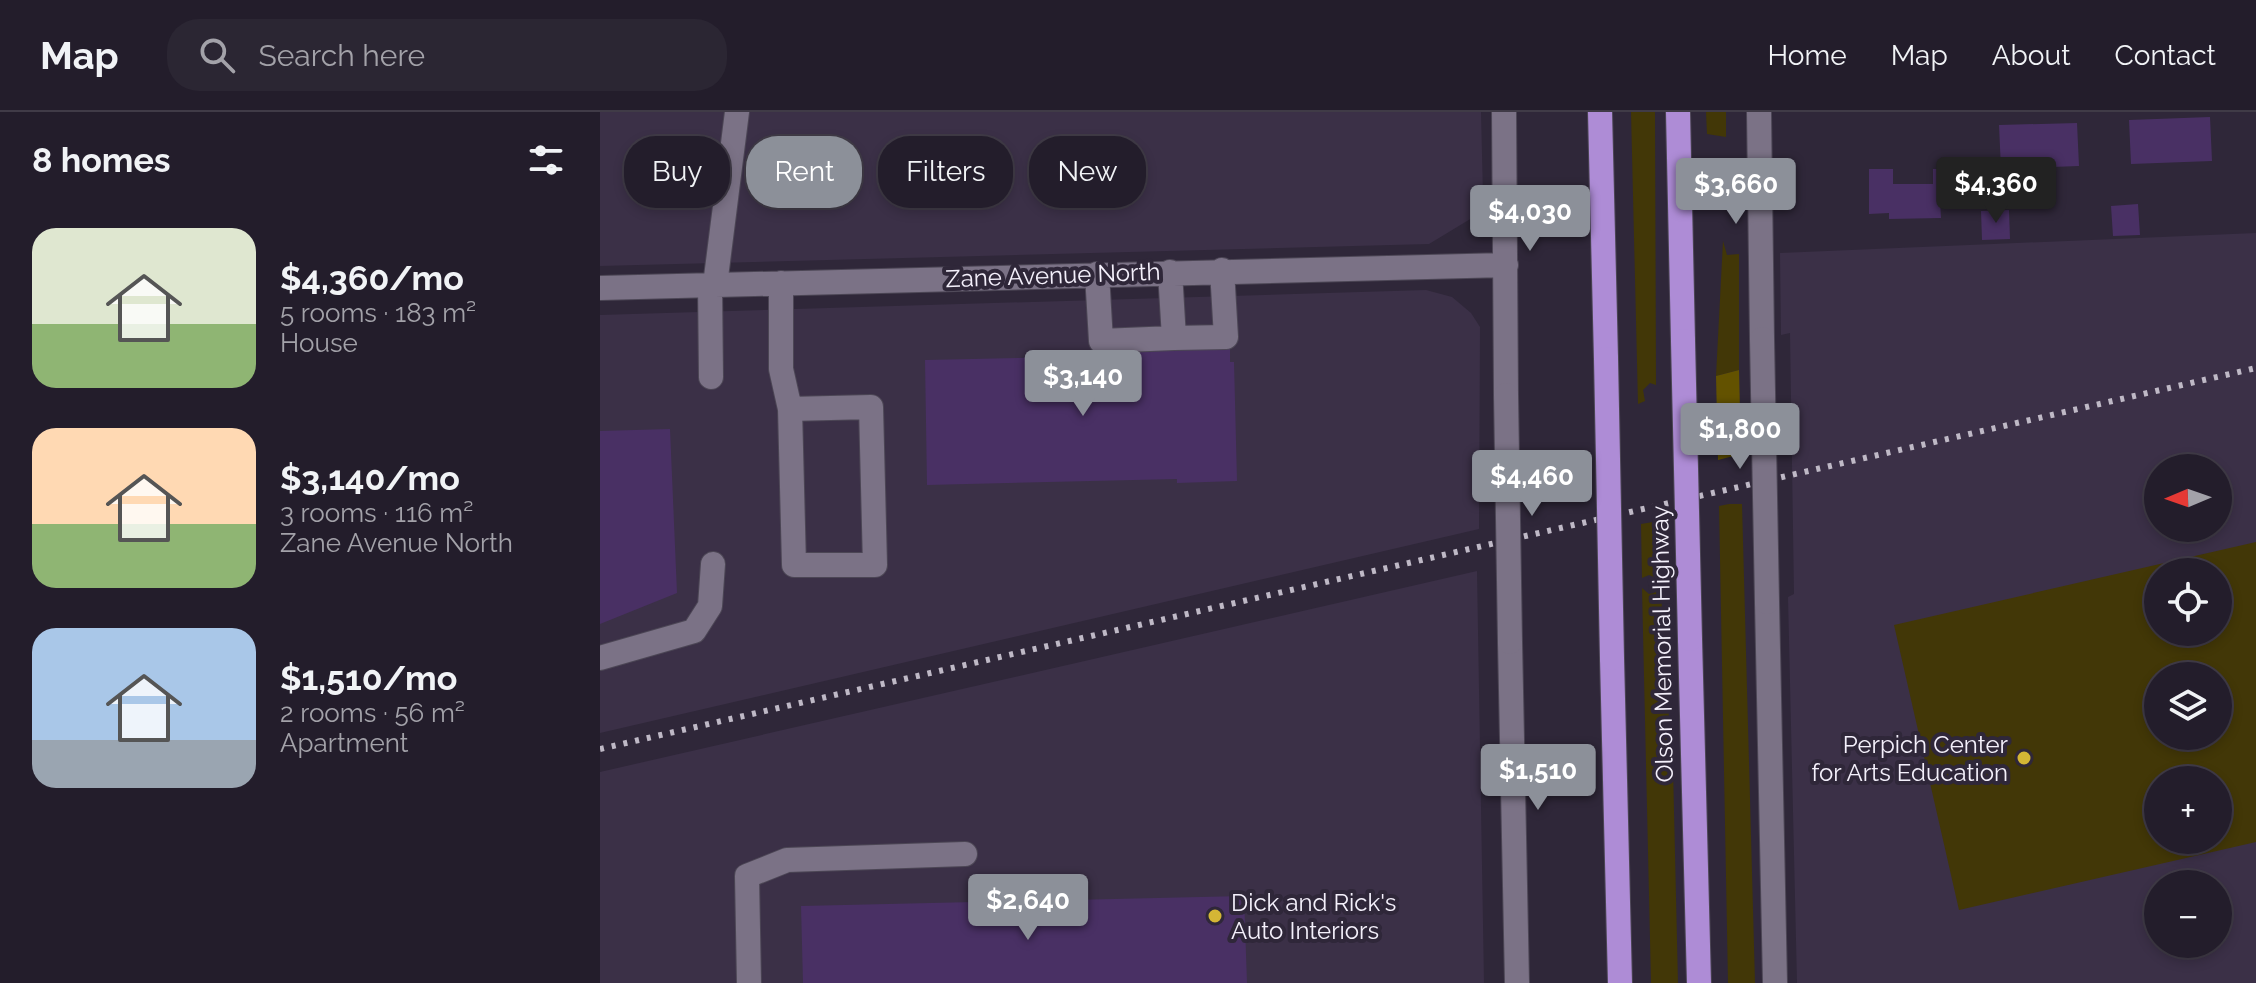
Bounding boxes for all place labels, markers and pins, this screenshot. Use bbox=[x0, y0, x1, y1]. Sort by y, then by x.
pin: $4,360 bbox=[1931, 157, 2061, 225]
pin: $3,660 bbox=[1671, 158, 1801, 226]
pin: $4,030 bbox=[1465, 185, 1595, 253]
pin: $3,140 bbox=[1018, 350, 1148, 418]
pin: $1,800 bbox=[1675, 403, 1805, 471]
pin: $4,460 bbox=[1467, 450, 1597, 518]
place label: Perpich Center for Arts Education bbox=[1811, 730, 2009, 787]
pin: $1,510 bbox=[1473, 744, 1603, 812]
marker: Perpich Center for Arts Education bbox=[2015, 749, 2033, 767]
pin: $2,640 bbox=[963, 874, 1093, 942]
place label: Dick and Rick's Auto Interiors bbox=[1231, 888, 1396, 945]
marker: Dick and Rick's Auto Interiors bbox=[1206, 907, 1224, 925]

